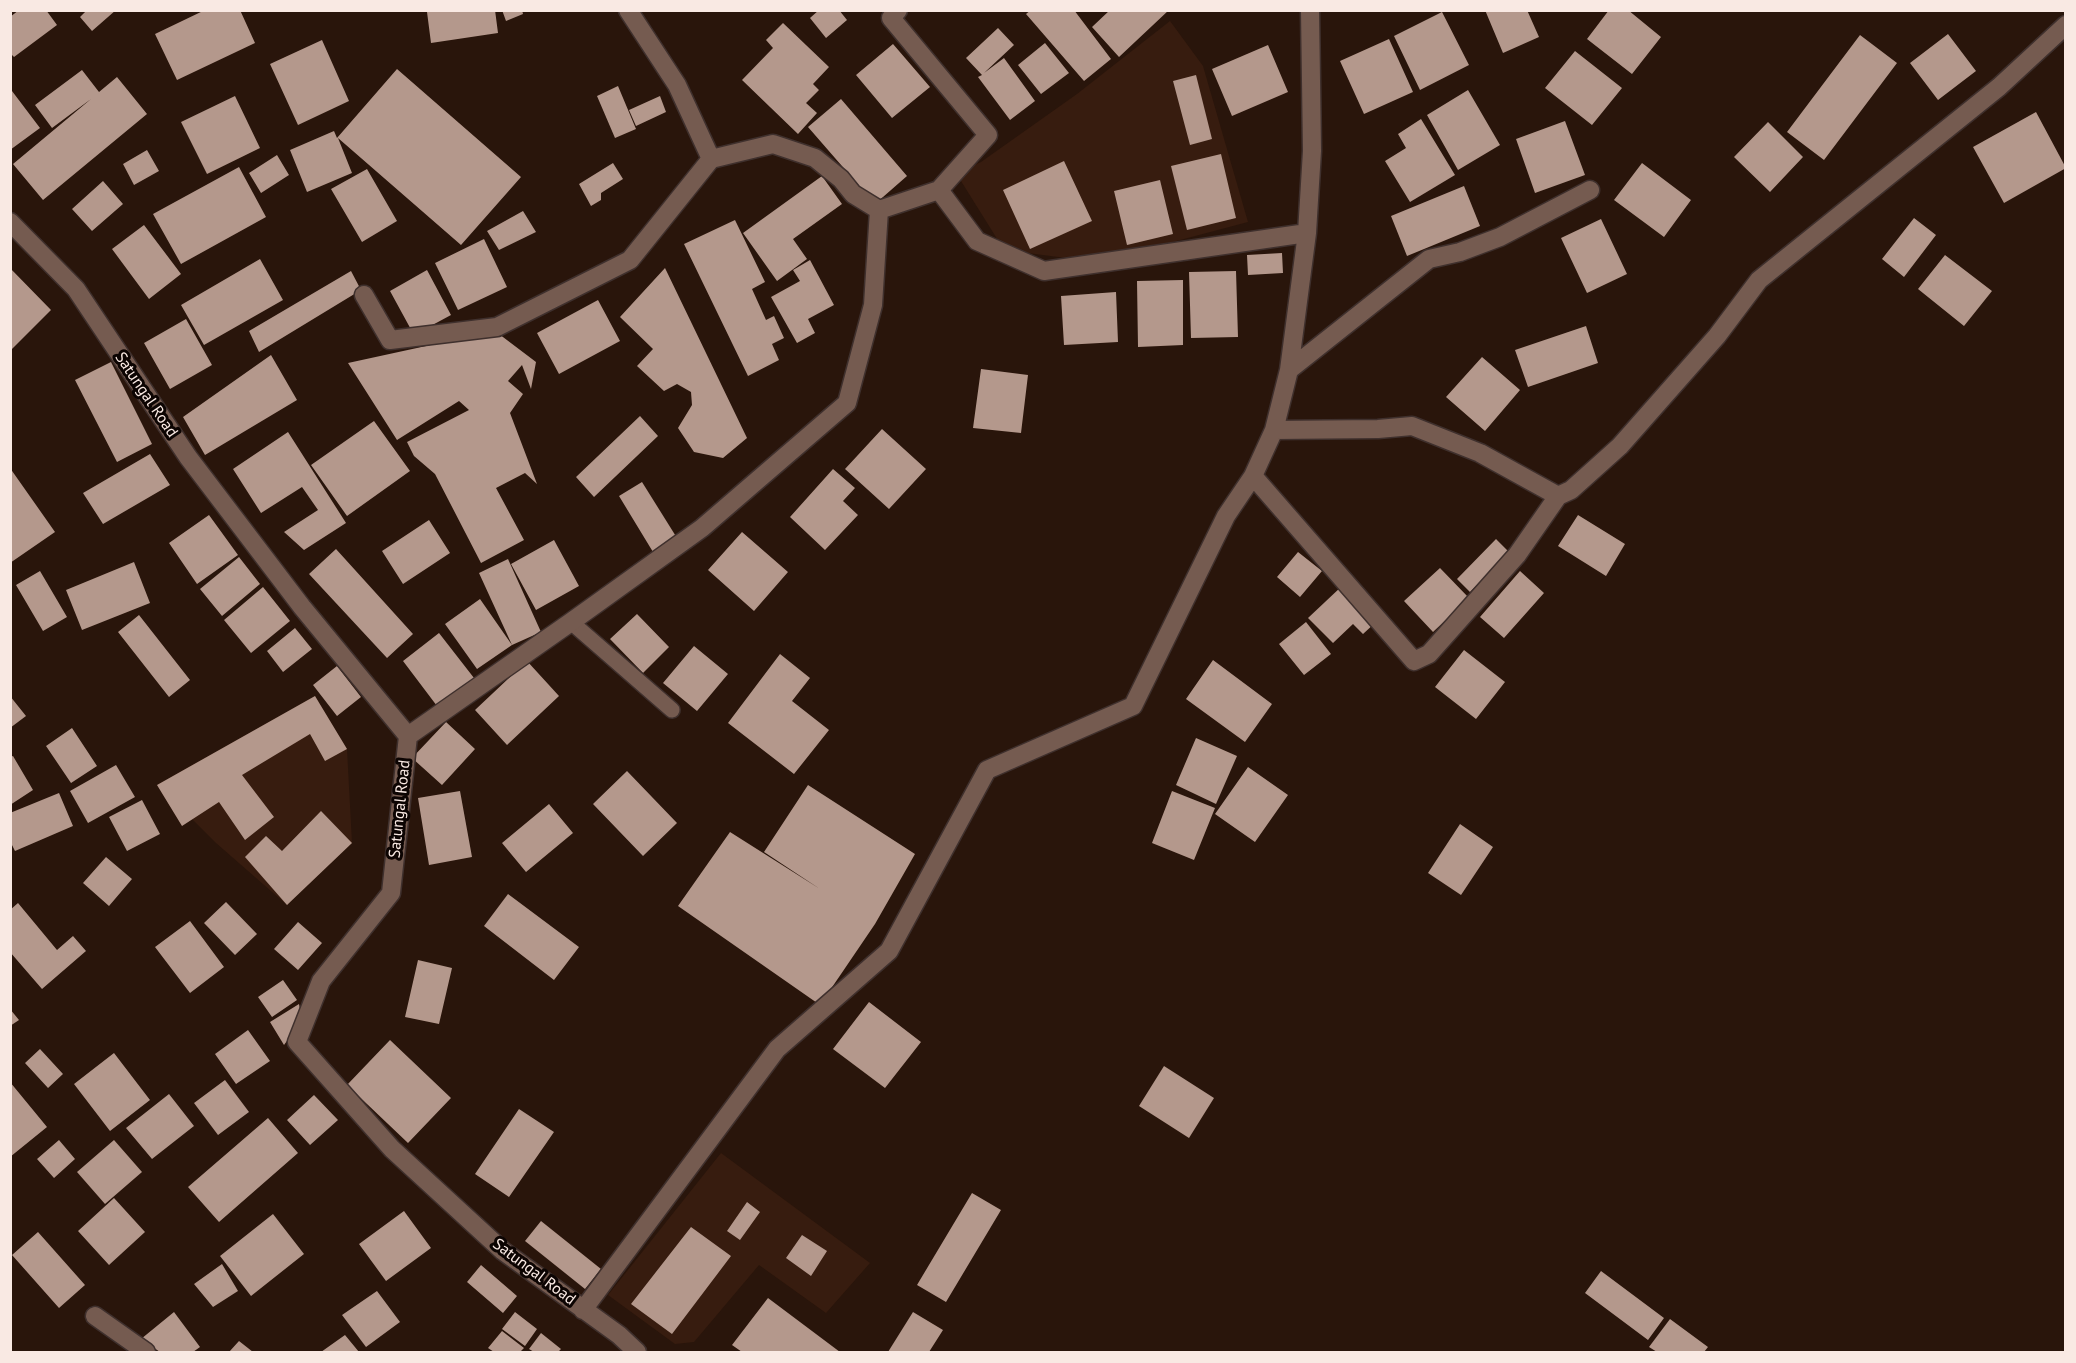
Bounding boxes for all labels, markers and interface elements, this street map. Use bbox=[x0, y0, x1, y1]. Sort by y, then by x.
street label: Satungal Road bbox=[110, 349, 182, 441]
street label: Satungal Road bbox=[385, 759, 415, 859]
street label: Satungal Road bbox=[489, 1235, 579, 1309]

